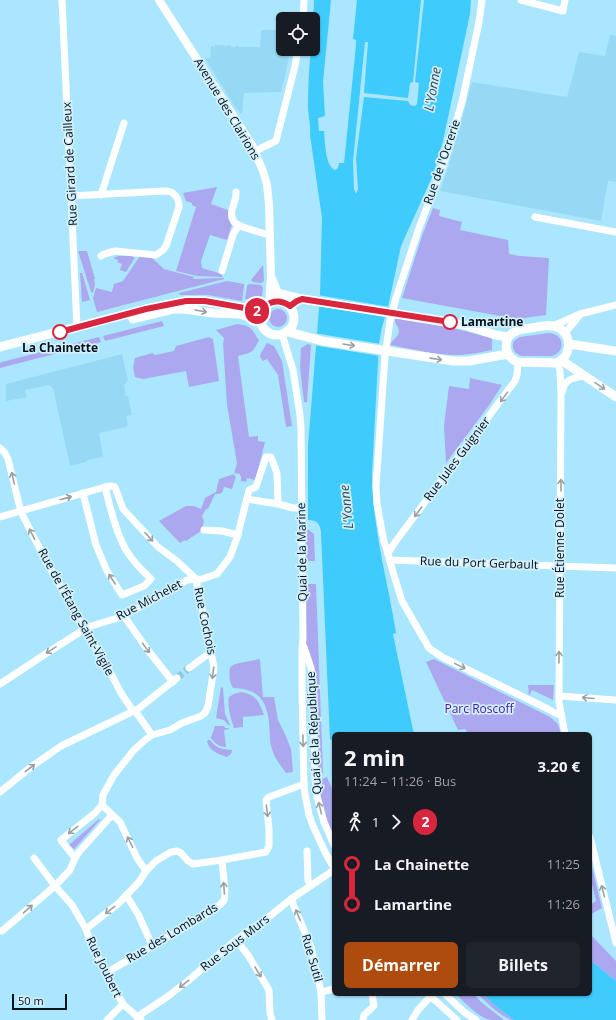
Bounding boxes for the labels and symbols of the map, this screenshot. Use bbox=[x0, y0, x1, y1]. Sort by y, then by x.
street label: Avenue des Clairions bbox=[190, 55, 265, 163]
water label: L'Yonne bbox=[419, 65, 445, 112]
street label: Rue Girard de Cailleux bbox=[58, 101, 81, 226]
street label: Rue de l'Ocrerie bbox=[419, 117, 464, 207]
line badge: 2 bbox=[244, 298, 270, 324]
one-way arrow bbox=[194, 307, 207, 315]
place label: Lamartine bbox=[461, 313, 523, 330]
marker: Lamartine bbox=[442, 314, 458, 330]
marker: La Chainette bbox=[52, 324, 68, 340]
place label: La Chainette bbox=[22, 339, 98, 356]
one-way arrow bbox=[342, 341, 355, 349]
one-way arrow bbox=[429, 355, 442, 363]
one-way arrow bbox=[595, 382, 606, 391]
one-way arrow bbox=[500, 391, 508, 402]
street label: Rue Jules Guignier bbox=[419, 413, 494, 504]
one-way arrow bbox=[8, 472, 16, 485]
one-way arrow bbox=[557, 479, 565, 492]
water label: L'Yonne bbox=[335, 483, 357, 530]
one-way arrow bbox=[59, 494, 72, 501]
street label: Rue Étienne Dolet bbox=[551, 498, 568, 598]
street label: Quai de la Marine bbox=[292, 502, 311, 602]
one-way arrow bbox=[413, 506, 422, 517]
one-way arrow bbox=[28, 528, 36, 540]
one-way arrow bbox=[145, 532, 154, 543]
street label: Rue de l'Étang Saint-Vigile bbox=[34, 545, 119, 679]
street label: Rue du Port Gerbault bbox=[420, 552, 538, 573]
one-way arrow bbox=[108, 574, 116, 585]
street label: Rue Michelet bbox=[113, 575, 185, 624]
street label: Rue Cochois bbox=[190, 586, 221, 656]
one-way arrow bbox=[142, 642, 151, 653]
one-way arrow bbox=[46, 646, 57, 654]
one-way arrow bbox=[556, 651, 563, 664]
one-way arrow bbox=[454, 663, 466, 670]
one-way arrow bbox=[209, 666, 216, 679]
street label: Quai de la République bbox=[302, 671, 325, 795]
one-way arrow bbox=[581, 694, 594, 701]
park label: Parc Roscoff bbox=[444, 700, 514, 717]
one-way arrow bbox=[299, 734, 307, 747]
one-way arrow bbox=[25, 764, 36, 772]
one-way arrow bbox=[316, 802, 323, 815]
one-way arrow bbox=[263, 804, 271, 817]
one-way arrow bbox=[67, 826, 78, 835]
one-way arrow bbox=[126, 837, 133, 849]
one-way arrow bbox=[221, 882, 228, 895]
one-way arrow bbox=[599, 885, 606, 898]
street label: Rue des Lombards bbox=[123, 898, 221, 967]
one-way arrow bbox=[22, 904, 33, 913]
one-way arrow bbox=[105, 906, 116, 914]
one-way arrow bbox=[293, 909, 301, 921]
street label: Rue Sous Murs bbox=[197, 910, 273, 975]
street label: Rue Sutil bbox=[298, 932, 327, 984]
street label: Rue Joubert bbox=[82, 934, 126, 1000]
one-way arrow bbox=[254, 966, 262, 977]
one-way arrow bbox=[179, 980, 190, 988]
scale bar bbox=[12, 992, 67, 1011]

